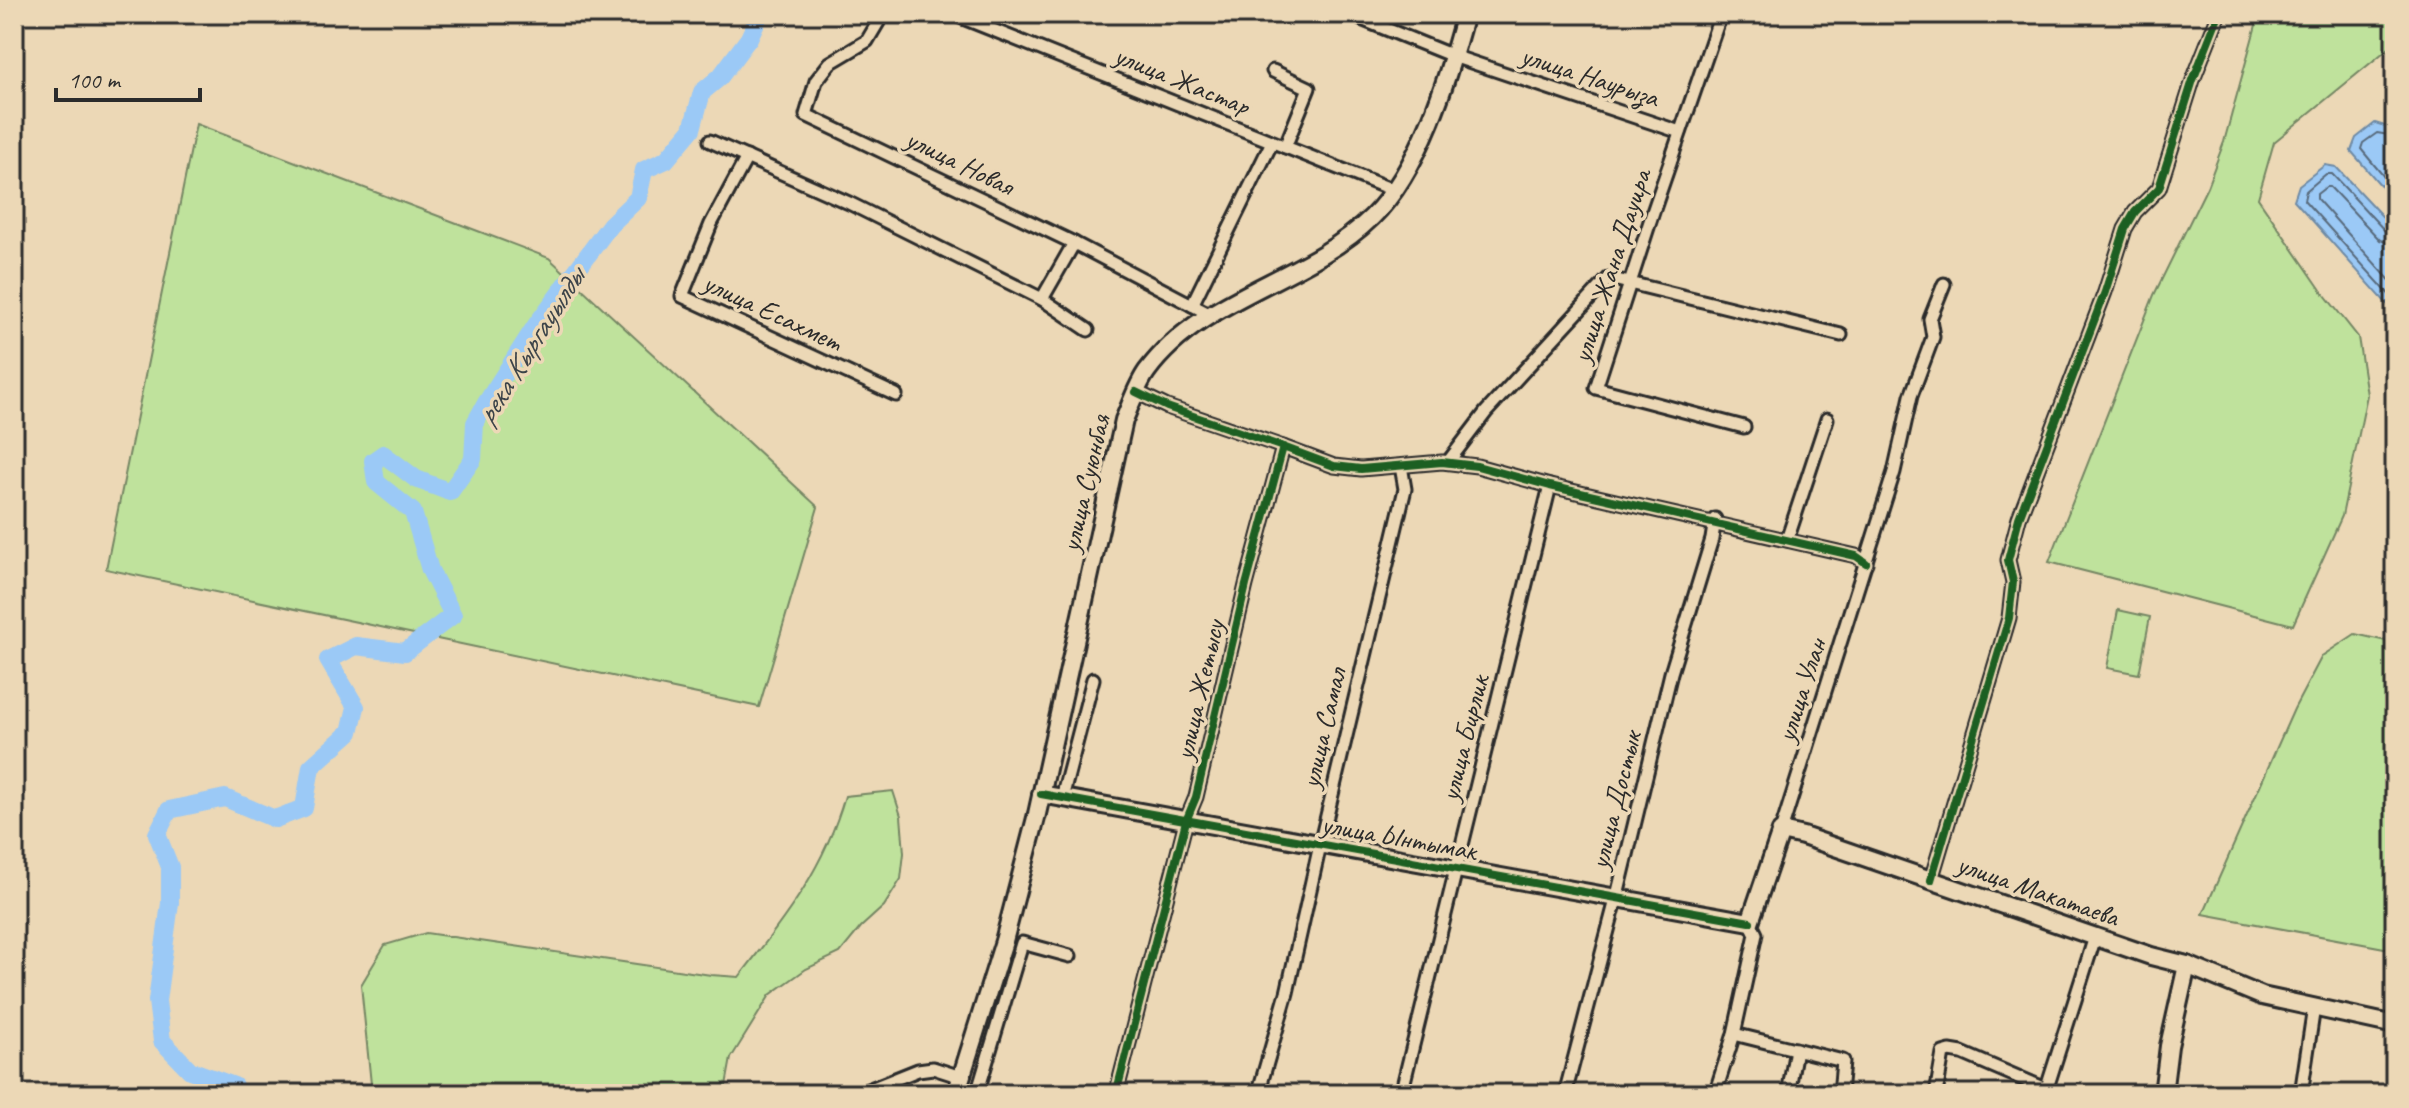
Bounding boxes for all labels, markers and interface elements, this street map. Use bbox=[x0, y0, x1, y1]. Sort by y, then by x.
street label: улица Жастар bbox=[1108, 36, 1256, 123]
street label: улица Наурыза bbox=[1515, 37, 1665, 116]
scale bar bbox=[56, 52, 200, 102]
text: 100 m bbox=[68, 65, 122, 95]
street label: улица Новая bbox=[899, 120, 1022, 204]
street label: улица Жана Дауира bbox=[1563, 163, 1659, 369]
water label: река Кыргауылды bbox=[466, 256, 596, 432]
street label: улица Есахмет bbox=[696, 264, 849, 360]
street label: улица Суюнбая bbox=[1052, 410, 1118, 557]
street label: улица Жетысу bbox=[1166, 614, 1233, 765]
street label: улица Улан bbox=[1767, 633, 1835, 748]
street label: улица Самал bbox=[1292, 663, 1354, 793]
street label: улица Бирлик bbox=[1431, 669, 1497, 806]
street label: улица Достык bbox=[1581, 725, 1650, 874]
street label: улица Ынтымак bbox=[1317, 806, 1482, 868]
street label: улица Макатаева bbox=[1951, 845, 2125, 935]

